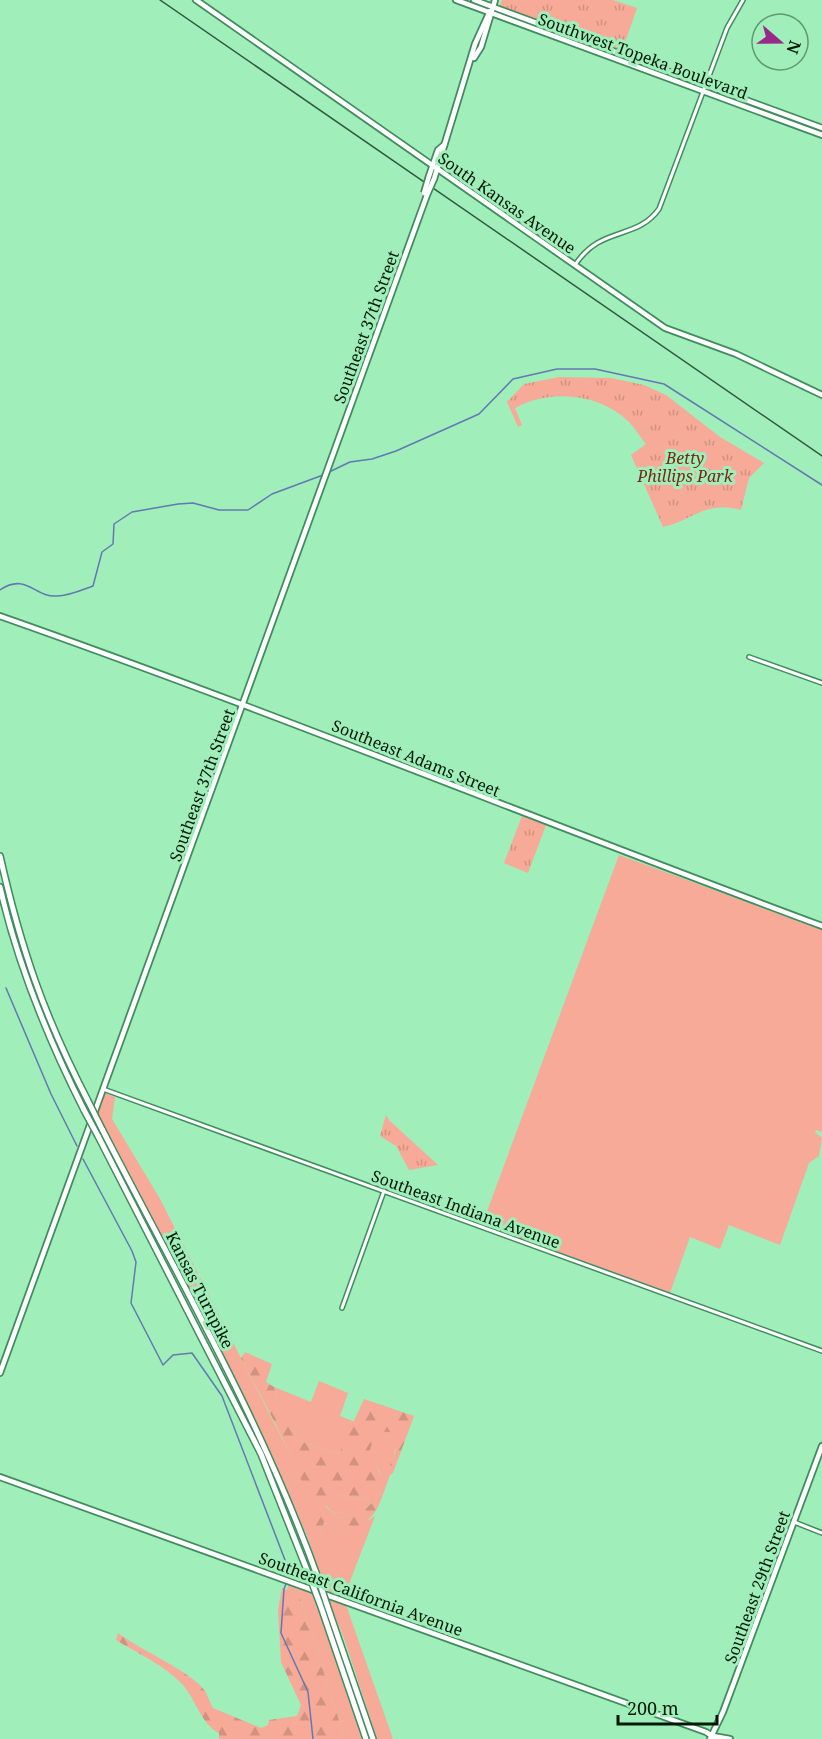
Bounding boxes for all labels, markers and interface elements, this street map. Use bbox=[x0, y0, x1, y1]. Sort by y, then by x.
street label: Southwest Topeka Boulevard bbox=[535, 8, 751, 104]
north arrow bbox=[750, 12, 810, 72]
text: N bbox=[781, 37, 807, 57]
street label: South Kansas Avenue bbox=[434, 147, 580, 259]
street label: Southeast 37th Street bbox=[328, 247, 404, 406]
park label: Betty Phillips Park bbox=[636, 447, 734, 487]
street label: Southeast 37th Street bbox=[164, 705, 240, 864]
street label: Southeast Adams Street bbox=[329, 714, 504, 802]
street label: Southeast Indiana Avenue bbox=[369, 1165, 563, 1253]
street label: Kansas Turnpike bbox=[161, 1228, 239, 1352]
street label: Southeast 29th Street bbox=[719, 1507, 795, 1666]
street label: Southeast California Avenue bbox=[256, 1547, 466, 1641]
scale bar bbox=[618, 1688, 717, 1726]
text: 200 m bbox=[627, 1696, 679, 1720]

